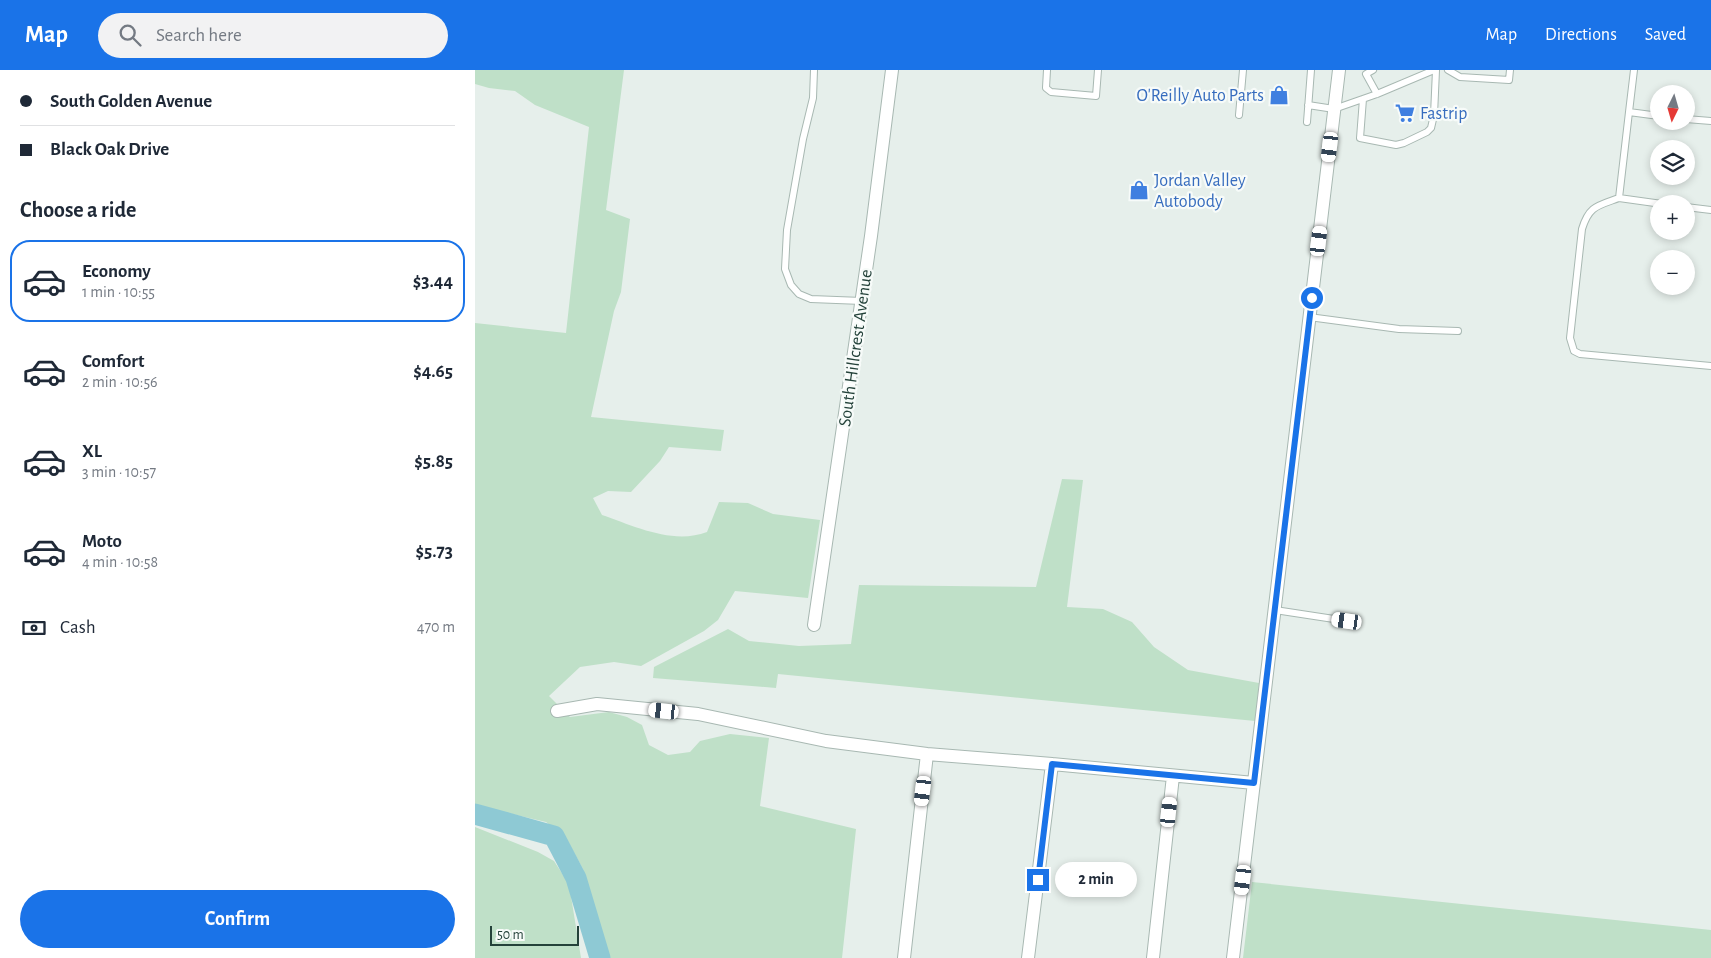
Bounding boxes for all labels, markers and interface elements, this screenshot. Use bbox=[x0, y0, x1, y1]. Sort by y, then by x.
search box bbox=[98, 13, 448, 58]
icon: search bbox=[116, 21, 144, 49]
text: Map bbox=[25, 23, 68, 47]
text: Search here bbox=[156, 26, 242, 45]
text: Map bbox=[1486, 26, 1517, 44]
text: Directions bbox=[1545, 26, 1617, 44]
text: Saved bbox=[1645, 26, 1686, 44]
shop icon: O'Reilly Auto Parts bbox=[1268, 84, 1290, 106]
north arrow bbox=[1650, 85, 1695, 130]
map controls bbox=[1650, 85, 1695, 295]
place label: O'Reilly Auto Parts bbox=[1137, 87, 1264, 105]
text: South Golden Avenue bbox=[50, 92, 212, 111]
supermarket icon: Fastrip bbox=[1394, 102, 1416, 124]
place label: Fastrip bbox=[1420, 105, 1467, 123]
car bbox=[1320, 131, 1339, 163]
text: Black Oak Drive bbox=[50, 140, 169, 159]
button: layers bbox=[1650, 140, 1695, 185]
place label: Jordan Valley Autobody bbox=[1154, 172, 1246, 211]
shop icon: Jordan Valley Autobody bbox=[1128, 179, 1150, 201]
button: + bbox=[1650, 195, 1695, 240]
text: Choose a ride bbox=[20, 199, 136, 221]
car bbox=[1309, 225, 1328, 257]
button: − bbox=[1650, 250, 1695, 295]
icon: car bbox=[22, 259, 67, 304]
text: Economy bbox=[82, 262, 151, 281]
street label: South Hillcrest Avenue bbox=[836, 268, 876, 428]
text: $3.44 bbox=[413, 272, 453, 291]
text: 1 min · 10:55 bbox=[82, 284, 155, 300]
route start bbox=[1301, 287, 1323, 309]
icon: car bbox=[22, 349, 67, 394]
text: Comfort bbox=[82, 352, 144, 371]
text: $4.65 bbox=[413, 362, 453, 381]
text: 2 min · 10:56 bbox=[82, 374, 158, 390]
icon: car bbox=[22, 439, 67, 484]
text: XL bbox=[82, 442, 102, 461]
text: $5.85 bbox=[414, 452, 453, 471]
text: 3 min · 10:57 bbox=[82, 464, 156, 480]
icon: car bbox=[22, 529, 67, 574]
text: Moto bbox=[82, 532, 122, 551]
text: $5.73 bbox=[415, 542, 453, 561]
text: 4 min · 10:58 bbox=[82, 554, 158, 570]
car bbox=[1331, 611, 1362, 631]
icon: cash bbox=[20, 614, 48, 642]
text: Cash bbox=[60, 618, 96, 637]
text: 470 m bbox=[417, 619, 455, 635]
car bbox=[648, 702, 679, 720]
car bbox=[913, 775, 932, 807]
car bbox=[1159, 796, 1178, 828]
callout: 2 min bbox=[1055, 862, 1138, 898]
car bbox=[1233, 864, 1252, 896]
route end bbox=[1027, 869, 1049, 891]
text: 2 min bbox=[1078, 871, 1114, 887]
button: Confirm bbox=[20, 890, 455, 948]
scale bar bbox=[490, 923, 579, 946]
text: 50 m bbox=[497, 928, 524, 942]

